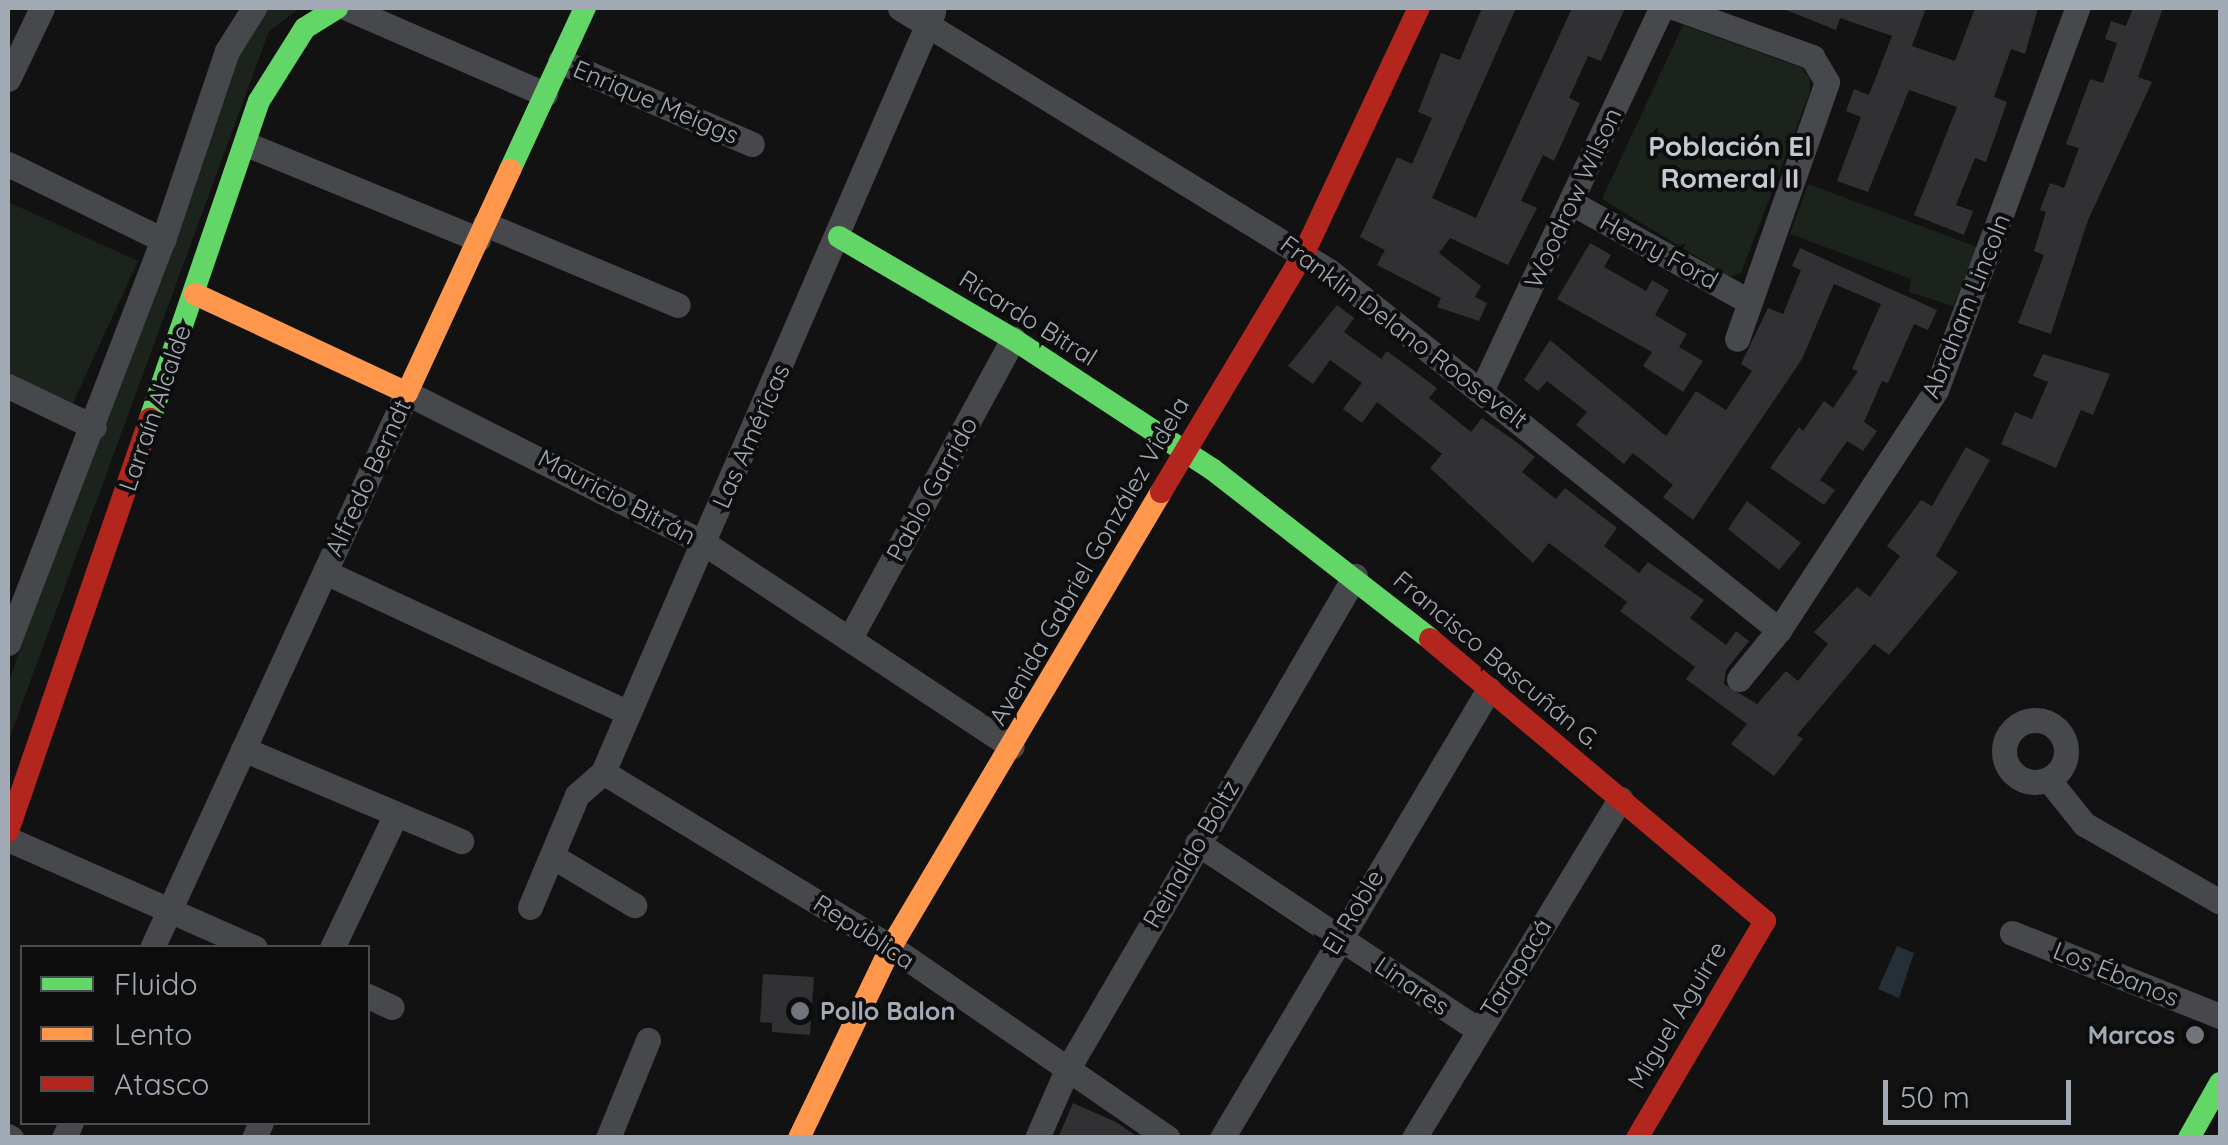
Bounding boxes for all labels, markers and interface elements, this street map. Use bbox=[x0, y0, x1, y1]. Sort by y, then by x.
street label: Enrique Meiggs bbox=[569, 54, 743, 150]
street label: Woodrow Wilson bbox=[1518, 103, 1628, 293]
district label: Población El Romeral II bbox=[1648, 129, 1812, 195]
street label: Henry Ford bbox=[1595, 206, 1723, 296]
street label: Abraham Lincoln bbox=[1915, 209, 2017, 403]
street label: Franklin Delano Roosevelt bbox=[1274, 229, 1534, 435]
street label: Ricardo Bitral bbox=[954, 264, 1102, 372]
street label: Larraín Alcalde bbox=[113, 321, 197, 495]
street label: Las Américas bbox=[706, 359, 796, 513]
street label: Avenida Gabriel González Videla bbox=[983, 392, 1195, 730]
street label: Alfredo Berndt bbox=[319, 395, 417, 561]
street label: Pablo Garrido bbox=[880, 412, 984, 566]
street label: Mauricio Bitrán bbox=[533, 443, 701, 551]
street label: Francisco Bascuñán G. bbox=[1387, 565, 1607, 755]
street label: Reinaldo Boltz bbox=[1137, 775, 1245, 933]
street label: El Roble bbox=[1316, 864, 1390, 960]
street label: República bbox=[808, 888, 920, 976]
street label: Tarapacá bbox=[1474, 913, 1558, 1023]
street label: Los Ébanos bbox=[2049, 935, 2183, 1013]
street label: Miguel Aguirre bbox=[1621, 936, 1733, 1094]
legend bbox=[20, 945, 370, 1125]
street label: Linares bbox=[1369, 950, 1455, 1022]
text: Fluido bbox=[114, 965, 198, 1003]
place label: Pollo Balon bbox=[820, 996, 955, 1026]
marker: Pollo Balon bbox=[789, 1000, 811, 1022]
text: Lento bbox=[114, 1015, 192, 1053]
place label: Marcos bbox=[2088, 1020, 2175, 1050]
marker: Marcos bbox=[2184, 1024, 2206, 1046]
scale bar bbox=[1888, 1060, 2076, 1122]
text: Atasco bbox=[114, 1065, 209, 1103]
text: 50 m bbox=[1900, 1078, 1970, 1116]

